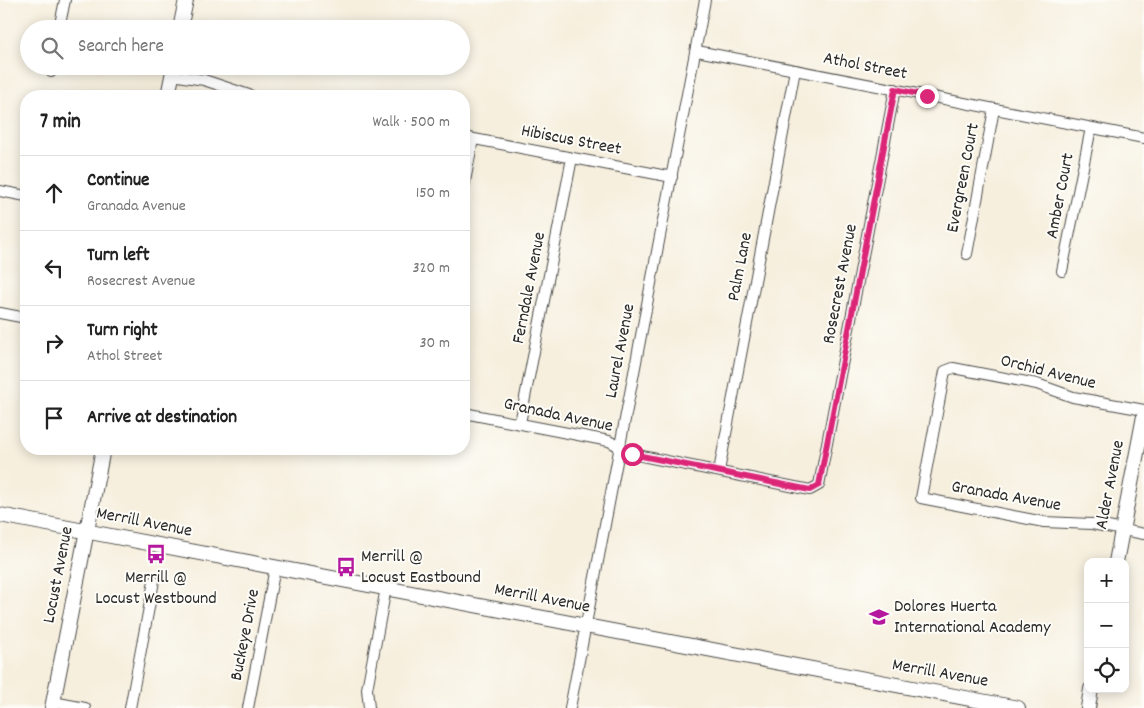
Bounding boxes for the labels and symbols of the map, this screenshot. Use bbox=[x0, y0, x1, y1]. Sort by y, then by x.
street label: Athol Street bbox=[821, 47, 909, 87]
route end bbox=[916, 85, 939, 108]
street label: Hibiscus Street bbox=[519, 119, 624, 163]
street label: Evergreen Court bbox=[941, 121, 987, 235]
street label: Amber Court bbox=[1040, 151, 1082, 241]
street label: Rosecrest Avenue bbox=[817, 222, 865, 346]
street label: Ferndale Avenue bbox=[507, 230, 553, 346]
street label: Palm Lane bbox=[722, 230, 760, 303]
street label: Laurel Avenue bbox=[600, 302, 642, 400]
street label: Orchid Avenue bbox=[998, 349, 1098, 397]
street label: Granada Avenue bbox=[501, 392, 615, 440]
street label: Alder Avenue bbox=[1090, 438, 1132, 532]
route start bbox=[621, 443, 644, 466]
street label: Granada Avenue bbox=[949, 475, 1063, 519]
street label: Merrill Avenue bbox=[94, 501, 194, 545]
street label: Locust Avenue bbox=[37, 524, 81, 625]
bus stop icon: Merrill @ Locust Westbound bbox=[145, 543, 167, 565]
place label: Merrill @ Locust Eastbound bbox=[361, 545, 481, 591]
bus stop icon: Merrill @ Locust Eastbound bbox=[335, 556, 357, 578]
place label: Merrill @ Locust Westbound bbox=[95, 566, 217, 612]
street label: Merrill Avenue bbox=[492, 577, 592, 621]
street label: Buckeye Drive bbox=[225, 587, 267, 683]
place label: Dolores Huerta International Academy bbox=[894, 595, 1051, 641]
school or university icon: Dolores Huerta International Academy bbox=[868, 606, 890, 628]
street label: Merrill Avenue bbox=[890, 653, 990, 695]

